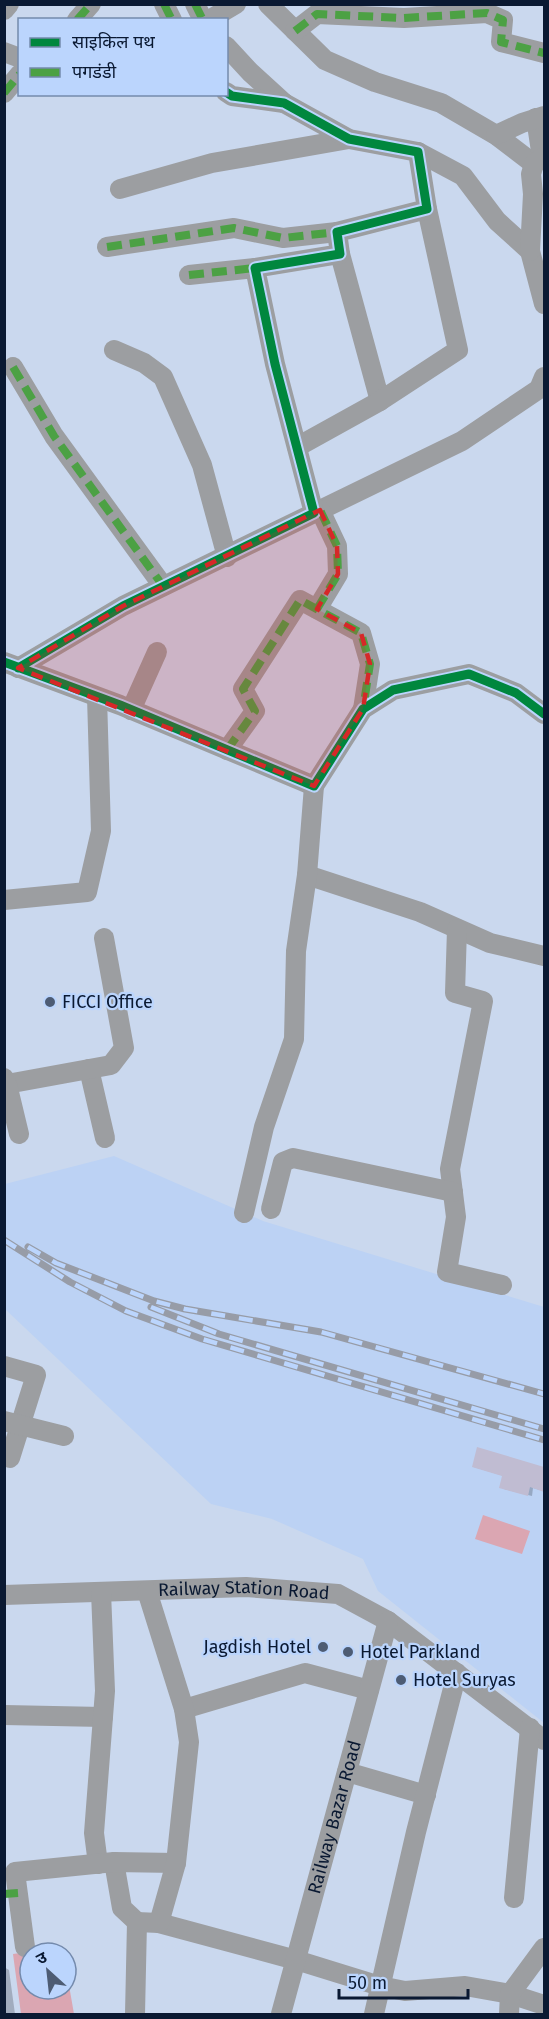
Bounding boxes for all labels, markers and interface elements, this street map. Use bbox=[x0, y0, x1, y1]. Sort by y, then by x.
legend bbox=[18, 18, 228, 96]
text: साइकिल पथ bbox=[72, 31, 155, 53]
text: पगडंडी bbox=[72, 61, 117, 83]
place label: FICCI Office bbox=[62, 991, 153, 1013]
marker: FICCI Office bbox=[43, 995, 57, 1009]
street label: Railway Station Road bbox=[158, 1576, 330, 1604]
place label: Jagdish Hotel bbox=[203, 1636, 311, 1658]
marker: Jagdish Hotel bbox=[316, 1640, 330, 1654]
place label: Hotel Parkland bbox=[360, 1641, 481, 1663]
marker: Hotel Parkland bbox=[341, 1645, 355, 1659]
place label: Hotel Suryas bbox=[413, 1669, 516, 1691]
marker: Hotel Suryas bbox=[394, 1673, 408, 1687]
street label: Railway Bazar Road bbox=[303, 1738, 366, 1896]
north arrow bbox=[18, 1941, 78, 2001]
text: उ bbox=[33, 1947, 50, 1969]
scale bar bbox=[339, 1962, 468, 2000]
text: 50 m bbox=[348, 1972, 387, 1994]

